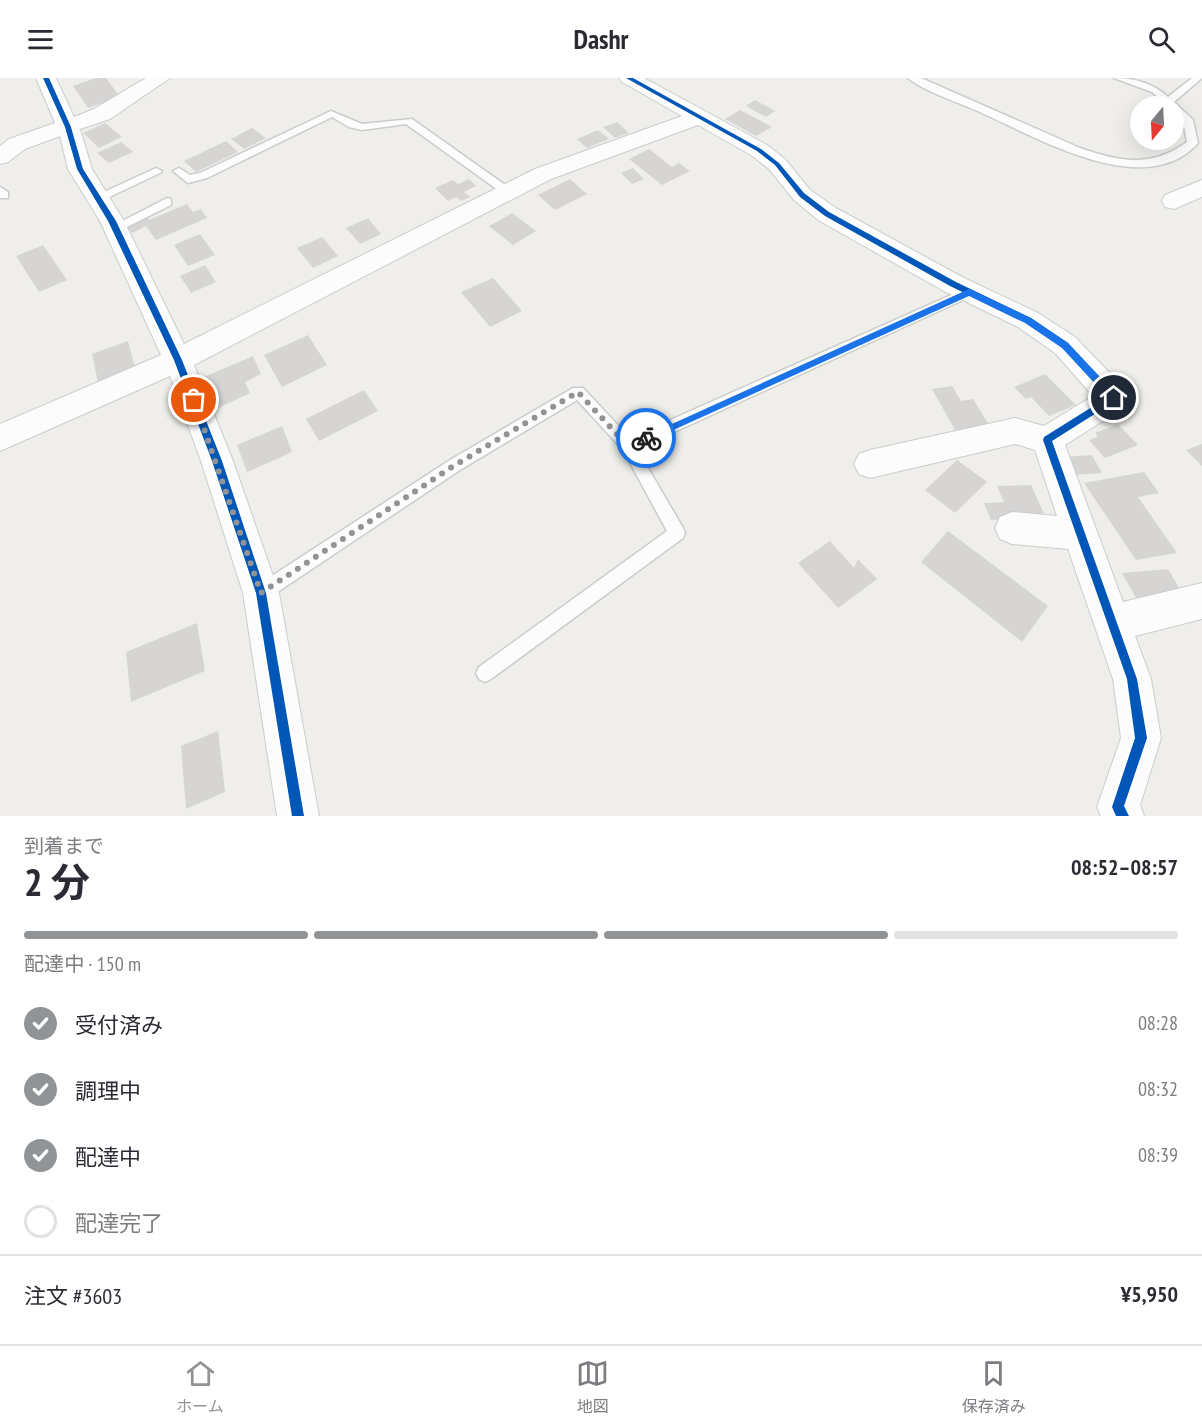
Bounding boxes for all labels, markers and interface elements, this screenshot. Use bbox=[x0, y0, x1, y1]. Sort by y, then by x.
text: Dashr bbox=[573, 22, 629, 56]
icon: menu bbox=[24, 23, 57, 56]
icon: search bbox=[1145, 23, 1178, 56]
north arrow bbox=[1130, 96, 1184, 150]
map controls bbox=[1130, 96, 1184, 150]
pin bbox=[1088, 372, 1139, 423]
pin bbox=[168, 374, 219, 425]
icon: home bbox=[1097, 381, 1130, 414]
icon: bag bbox=[177, 383, 210, 416]
courier bbox=[616, 408, 676, 468]
icon: bike bbox=[630, 422, 663, 455]
text: 到着まで bbox=[24, 833, 104, 859]
text: 08:52–08:57 bbox=[1071, 853, 1178, 881]
text: 2 分 bbox=[24, 856, 90, 907]
text: 配達中 · 150 m bbox=[24, 951, 141, 977]
icon: check bbox=[24, 1007, 57, 1040]
text: 08:28 bbox=[1138, 1010, 1178, 1036]
text: 受付済み bbox=[75, 1011, 163, 1039]
icon: check bbox=[24, 1073, 57, 1106]
text: 08:32 bbox=[1138, 1076, 1178, 1102]
text: 調理中 bbox=[75, 1077, 141, 1105]
icon: check bbox=[24, 1139, 57, 1172]
text: 08:39 bbox=[1138, 1142, 1178, 1168]
text: 配達中 bbox=[75, 1143, 141, 1171]
text: 配達完了 bbox=[75, 1209, 163, 1237]
text: ¥5,950 bbox=[1121, 1280, 1178, 1308]
text: 注文 #3603 bbox=[24, 1282, 122, 1310]
tab: ホーム bbox=[176, 1357, 224, 1417]
tab: 地図 bbox=[576, 1357, 609, 1417]
tab: 保存済み bbox=[962, 1357, 1026, 1417]

